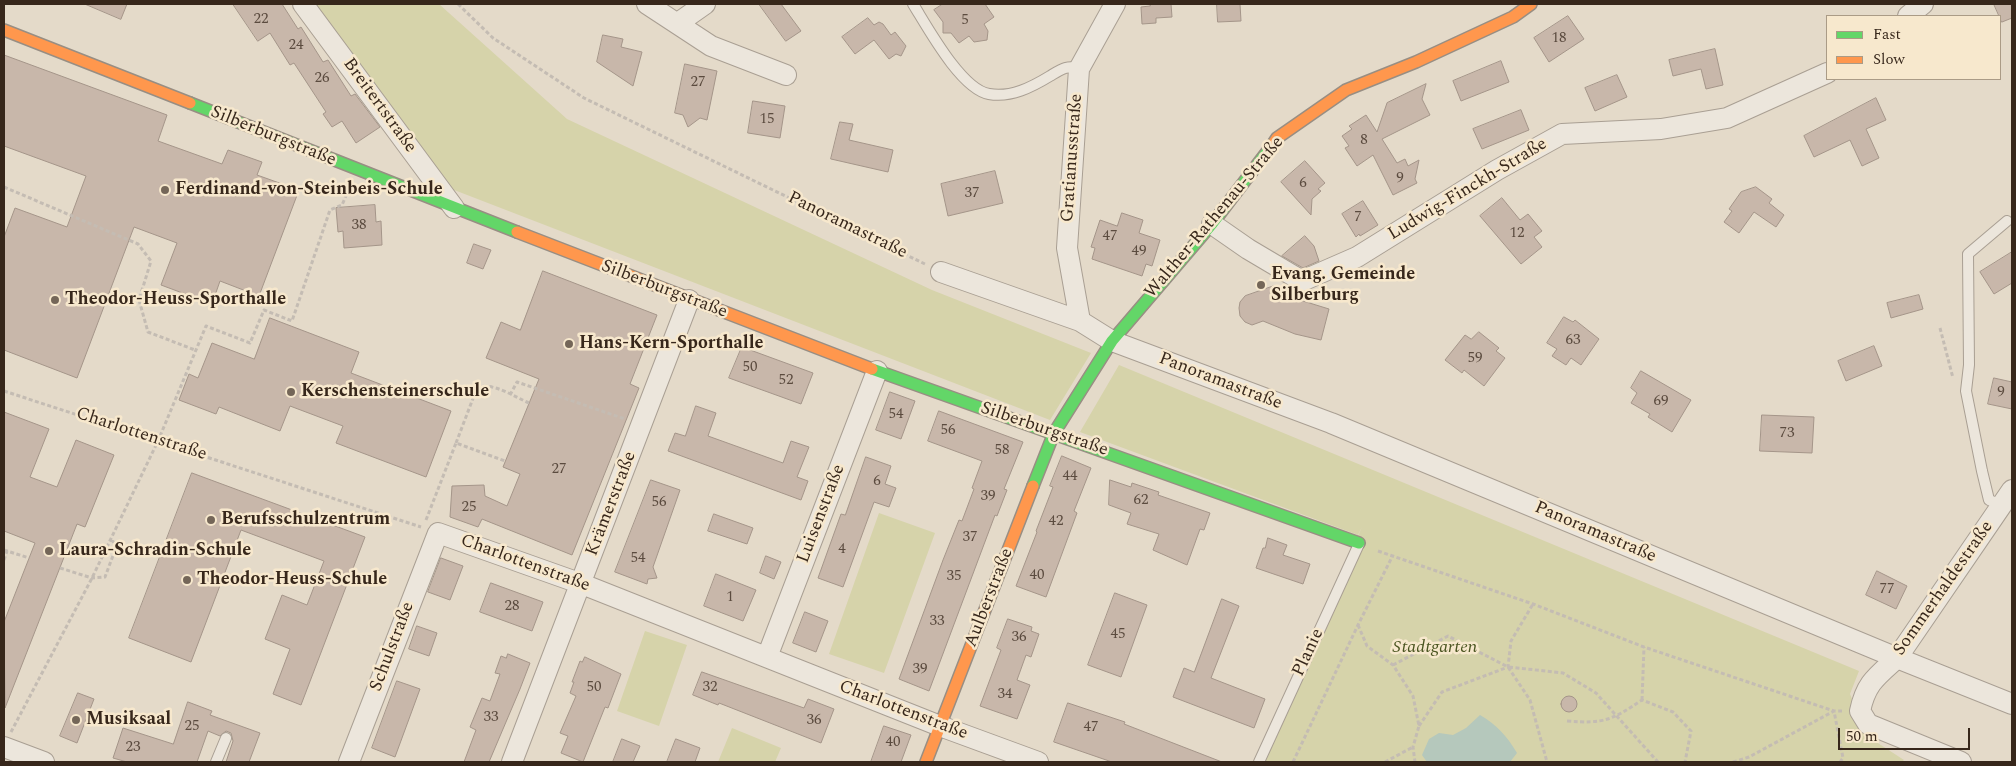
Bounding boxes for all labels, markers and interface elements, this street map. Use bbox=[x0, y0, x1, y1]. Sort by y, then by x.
house number: 22 bbox=[254, 11, 268, 29]
house number: 5 bbox=[961, 12, 969, 30]
legend bbox=[1826, 15, 2001, 80]
text: Fast bbox=[1873, 23, 1901, 46]
house number: 18 bbox=[1552, 30, 1566, 48]
house number: 24 bbox=[289, 37, 303, 55]
text: Slow bbox=[1873, 48, 1905, 71]
street label: Breitertstraße bbox=[337, 54, 421, 158]
house number: 26 bbox=[315, 70, 329, 88]
house number: 27 bbox=[691, 74, 705, 92]
street label: Gratianusstraße bbox=[1058, 93, 1088, 223]
street label: Silberburgstraße bbox=[207, 102, 339, 172]
house number: 15 bbox=[760, 111, 774, 129]
house number: 8 bbox=[1360, 132, 1368, 150]
street label: Walther-Rathenau-Straße bbox=[1141, 133, 1289, 303]
street label: Ludwig-Finckh-Straße bbox=[1385, 134, 1551, 246]
house number: 9 bbox=[1396, 170, 1404, 188]
house number: 6 bbox=[1299, 175, 1307, 193]
place label: Ferdinand-von-Steinbeis-Schule bbox=[175, 179, 443, 201]
marker: Ferdinand-von-Steinbeis-Schule bbox=[159, 184, 171, 196]
house number: 37 bbox=[965, 185, 979, 203]
street label: Panoramastraße bbox=[784, 188, 910, 264]
house number: 7 bbox=[1354, 209, 1362, 227]
house number: 38 bbox=[352, 217, 366, 235]
house number: 12 bbox=[1510, 225, 1524, 243]
house number: 47 bbox=[1103, 228, 1117, 246]
house number: 49 bbox=[1132, 243, 1146, 261]
street label: Silberburgstraße bbox=[598, 256, 730, 324]
place label: Evang. Gemeinde Silberburg bbox=[1271, 264, 1415, 306]
marker: Evang. Gemeinde Silberburg bbox=[1255, 279, 1267, 291]
place label: Theodor-Heuss-Sporthalle bbox=[65, 289, 286, 311]
marker: Theodor-Heuss-Sporthalle bbox=[49, 294, 61, 306]
house number: 63 bbox=[1566, 332, 1580, 350]
place label: Hans-Kern-Sporthalle bbox=[579, 333, 763, 355]
marker: Hans-Kern-Sporthalle bbox=[563, 338, 575, 350]
street label: Panoramastraße bbox=[1155, 349, 1285, 415]
house number: 59 bbox=[1468, 350, 1482, 368]
house number: 50 bbox=[743, 359, 757, 377]
house number: 52 bbox=[779, 372, 793, 390]
place label: Kerschensteinerschule bbox=[301, 381, 489, 403]
house number: 9 bbox=[1997, 384, 2005, 402]
marker: Kerschensteinerschule bbox=[285, 386, 297, 398]
house number: 69 bbox=[1654, 393, 1668, 411]
street label: Silberburgstraße bbox=[977, 398, 1111, 462]
street label: Charlottenstraße bbox=[73, 404, 209, 466]
house number: 54 bbox=[889, 406, 903, 424]
house number: 56 bbox=[941, 422, 955, 440]
house number: 73 bbox=[1780, 425, 1794, 443]
house number: 58 bbox=[995, 442, 1009, 460]
street label: Krämerstraße bbox=[582, 449, 642, 559]
house number: 27 bbox=[552, 461, 566, 479]
street label: Luisenstraße bbox=[793, 462, 851, 566]
house number: 44 bbox=[1063, 468, 1077, 486]
house number: 6 bbox=[873, 473, 881, 491]
house number: 39 bbox=[981, 488, 995, 506]
house number: 62 bbox=[1134, 492, 1148, 510]
house number: 56 bbox=[652, 494, 666, 512]
street label: Panoramastraße bbox=[1531, 498, 1659, 568]
house number: 25 bbox=[462, 499, 476, 517]
place label: Berufsschulzentrum bbox=[221, 509, 390, 531]
house number: 42 bbox=[1049, 513, 1063, 531]
marker: Berufsschulzentrum bbox=[205, 514, 217, 526]
street label: Sommerhaldestraße bbox=[1889, 517, 1999, 661]
house number: 37 bbox=[963, 529, 977, 547]
street label: Charlottenstraße bbox=[457, 531, 593, 597]
place label: Laura-Schradin-Schule bbox=[59, 540, 251, 562]
house number: 4 bbox=[838, 541, 846, 559]
marker: Laura-Schradin-Schule bbox=[43, 545, 55, 557]
street label: Aulberstraße bbox=[961, 545, 1019, 651]
house number: 54 bbox=[631, 550, 645, 568]
house number: 40 bbox=[1030, 567, 1044, 585]
house number: 35 bbox=[947, 568, 961, 586]
place label: Theodor-Heuss-Schule bbox=[197, 569, 387, 591]
marker: Theodor-Heuss-Schule bbox=[181, 574, 193, 586]
house number: 77 bbox=[1880, 581, 1894, 599]
house number: 1 bbox=[726, 589, 734, 607]
house number: 28 bbox=[505, 598, 519, 616]
street label: Schulstraße bbox=[366, 599, 420, 695]
house number: 33 bbox=[930, 613, 944, 631]
house number: 45 bbox=[1111, 626, 1125, 644]
street label: Planie bbox=[1289, 626, 1329, 680]
house number: 36 bbox=[1012, 629, 1026, 647]
park label: Stadtgarten bbox=[1393, 637, 1477, 659]
house number: 39 bbox=[913, 661, 927, 679]
street label: Charlottenstraße bbox=[836, 677, 970, 745]
house number: 50 bbox=[587, 679, 601, 697]
house number: 32 bbox=[703, 679, 717, 697]
house number: 34 bbox=[998, 686, 1012, 704]
place label: Musiksaal bbox=[86, 709, 171, 731]
house number: 33 bbox=[484, 709, 498, 727]
house number: 36 bbox=[807, 712, 821, 730]
marker: Musiksaal bbox=[70, 714, 82, 726]
house number: 25 bbox=[185, 718, 199, 736]
scale bar bbox=[1841, 718, 1974, 750]
house number: 47 bbox=[1084, 719, 1098, 737]
text: 50 m bbox=[1846, 725, 1878, 748]
house number: 40 bbox=[886, 734, 900, 752]
house number: 23 bbox=[126, 739, 140, 757]

